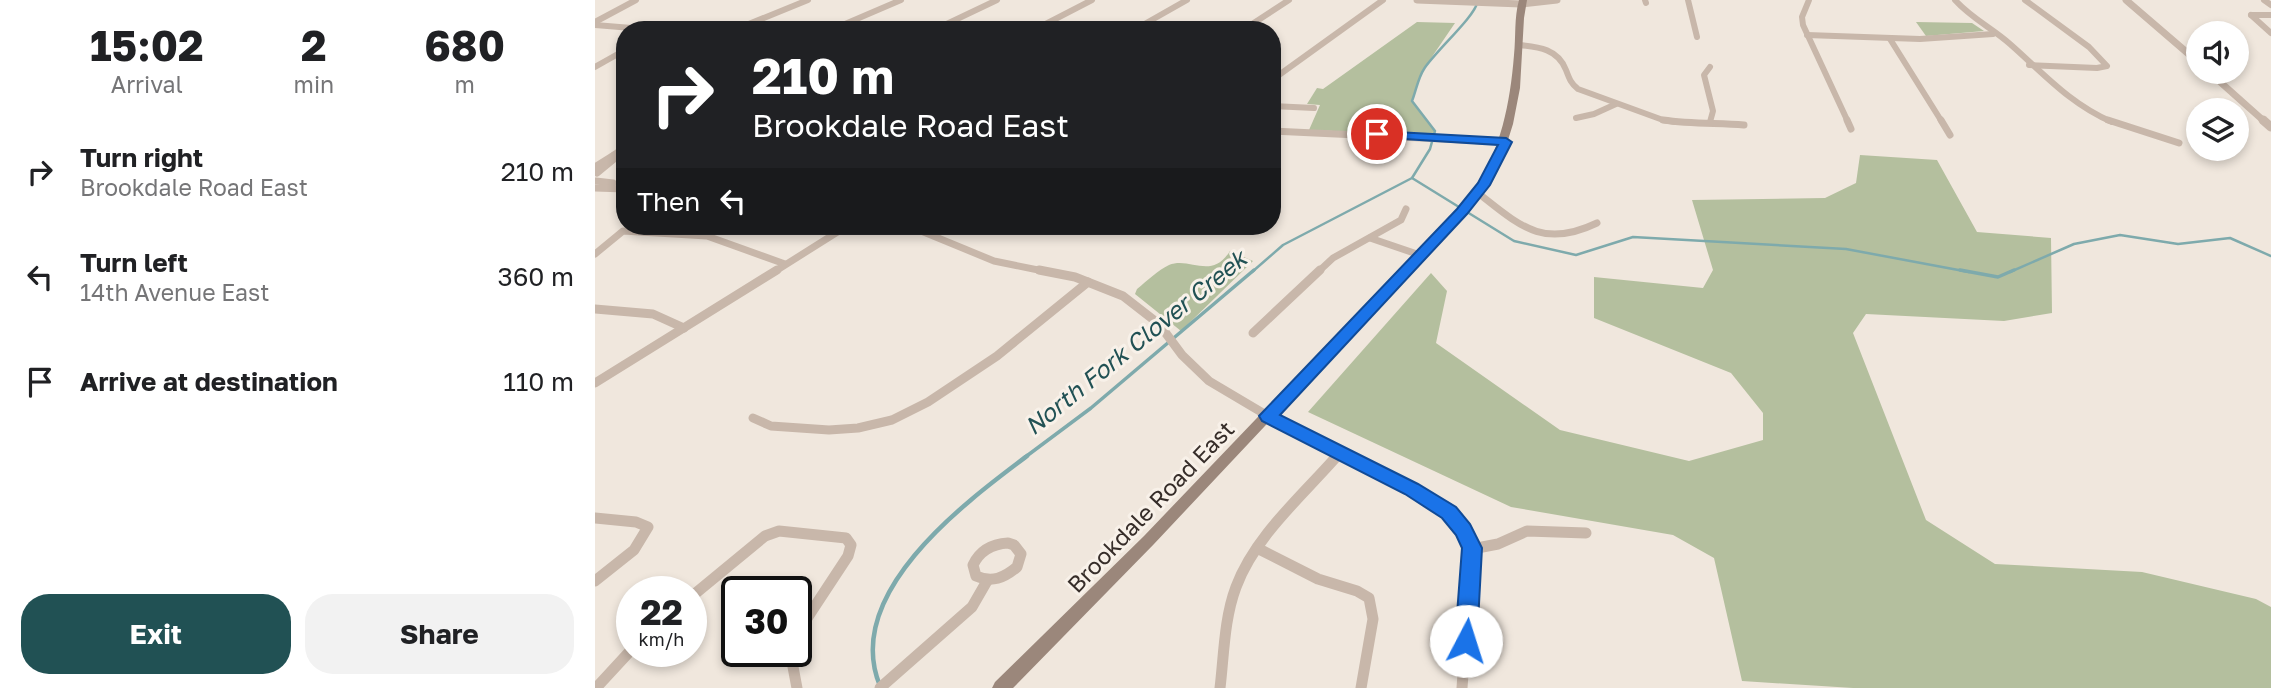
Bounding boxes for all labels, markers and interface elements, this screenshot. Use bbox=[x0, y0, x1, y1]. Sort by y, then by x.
text: 15:02 bbox=[90, 20, 204, 70]
text: 2 bbox=[301, 20, 327, 70]
text: 680 bbox=[424, 20, 505, 70]
map controls bbox=[2186, 21, 2249, 161]
button: sound bbox=[2186, 21, 2249, 84]
text: 210 m bbox=[752, 46, 894, 105]
icon: right bbox=[637, 49, 728, 140]
text: Arrival bbox=[111, 70, 183, 98]
text: min bbox=[294, 70, 334, 98]
text: m bbox=[454, 70, 475, 98]
button: layers bbox=[2186, 98, 2249, 161]
pin bbox=[1347, 104, 1407, 164]
text: Brookdale Road East bbox=[752, 106, 1069, 144]
icon: arrive bbox=[1358, 115, 1396, 153]
text: Turn right bbox=[80, 142, 203, 173]
icon: right bbox=[21, 153, 59, 191]
text: 210 m bbox=[501, 156, 574, 187]
text: Brookdale Road East bbox=[80, 173, 308, 201]
icon: left bbox=[714, 182, 752, 220]
text: Then bbox=[637, 186, 700, 217]
water label: North Fork Clover Creek bbox=[1018, 242, 1254, 440]
text: Turn left bbox=[80, 247, 188, 278]
icon: left bbox=[21, 258, 59, 296]
text: 360 m bbox=[497, 261, 574, 292]
text: 14th Avenue East bbox=[80, 278, 269, 306]
icon: arrive bbox=[21, 363, 59, 401]
text: Arrive at destination bbox=[80, 366, 338, 397]
text: 110 m bbox=[503, 366, 574, 397]
street label: Brookdale Road East bbox=[1061, 415, 1240, 598]
speed limit sign: 30 bbox=[721, 576, 812, 667]
text: 22 bbox=[640, 591, 683, 633]
button: Exit bbox=[21, 594, 291, 674]
button: Share bbox=[305, 594, 574, 674]
position arrow bbox=[1429, 604, 1503, 678]
text: km/h bbox=[639, 628, 684, 650]

